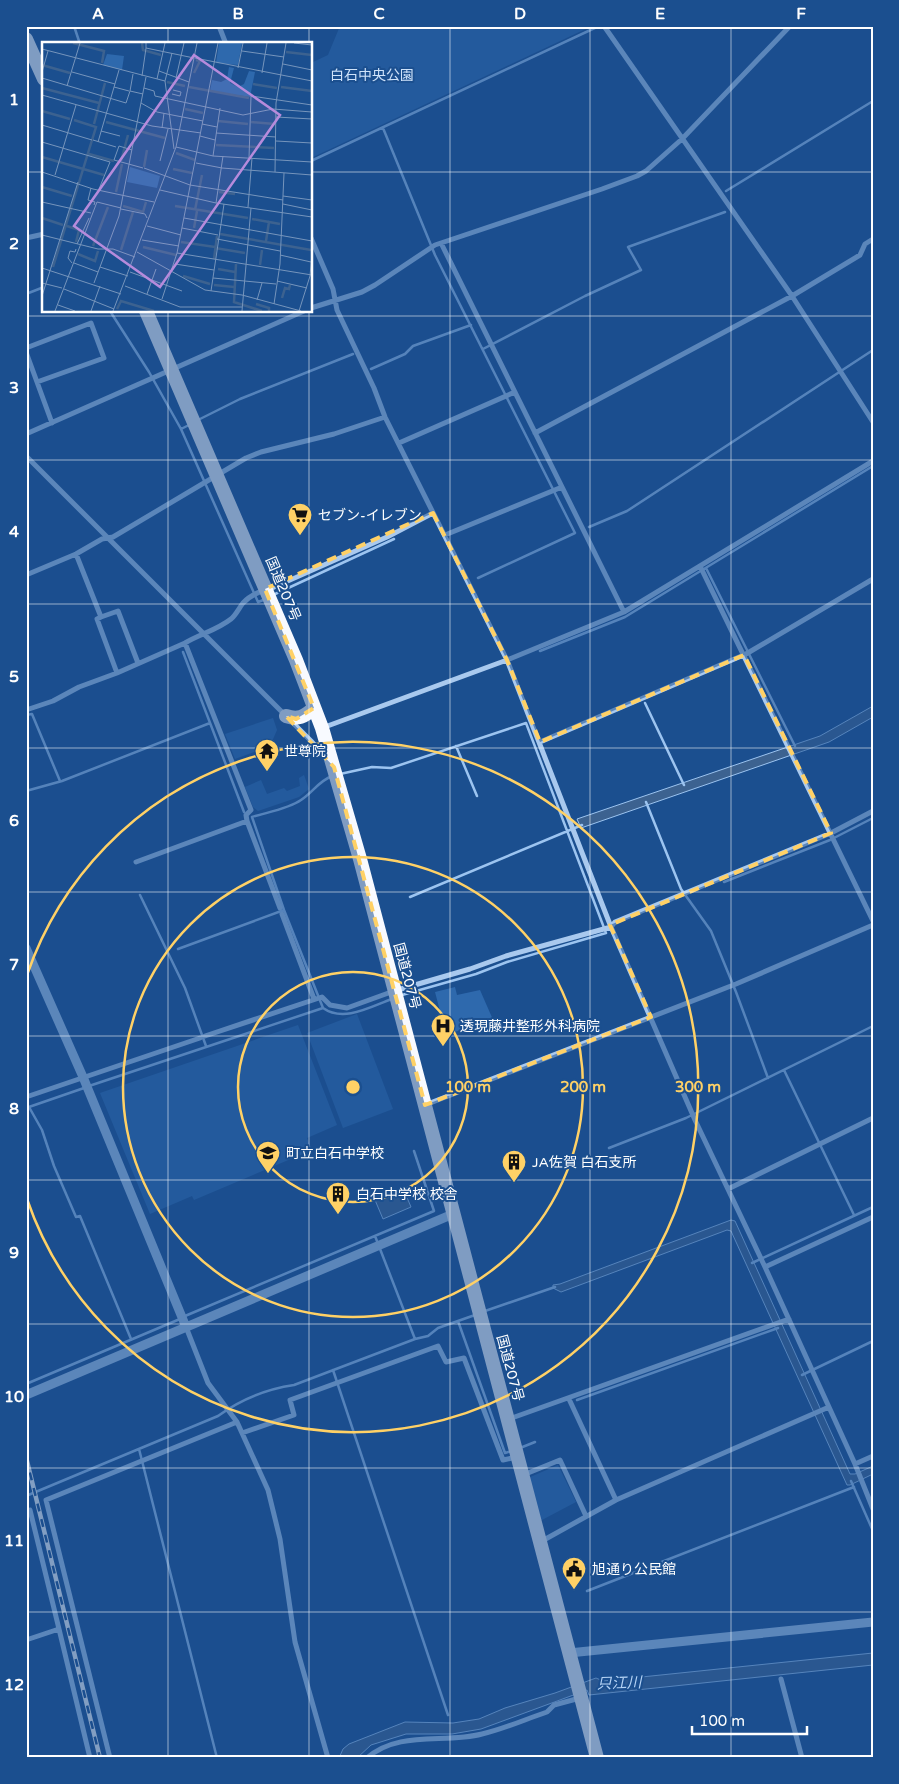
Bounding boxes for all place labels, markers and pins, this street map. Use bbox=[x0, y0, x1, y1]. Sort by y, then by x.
supermarket icon: セブン-イレブン bbox=[287, 502, 313, 536]
place label: セブン-イレブン bbox=[318, 507, 422, 524]
temple icon: 世尊院 bbox=[254, 738, 280, 772]
place label: 世尊院 bbox=[284, 743, 326, 760]
hospital icon: 透現藤井整形外科病院 bbox=[430, 1013, 456, 1047]
place label: 透現藤井整形外科病院 bbox=[460, 1018, 600, 1035]
centre of rings bbox=[344, 1078, 362, 1096]
school or university icon: 町立白石中学校 bbox=[255, 1140, 281, 1174]
place label: 町立白石中学校 bbox=[286, 1145, 384, 1162]
building icon: JA佐賀 白石支所 bbox=[501, 1149, 527, 1183]
place label: JA佐賀 白石支所 bbox=[532, 1154, 637, 1171]
building icon: 白石中学校 校舎 bbox=[325, 1181, 351, 1215]
place label: 白石中学校 校舎 bbox=[356, 1186, 458, 1203]
public building icon: 旭通り公民館 bbox=[561, 1556, 587, 1590]
place label: 旭通り公民館 bbox=[592, 1561, 676, 1578]

